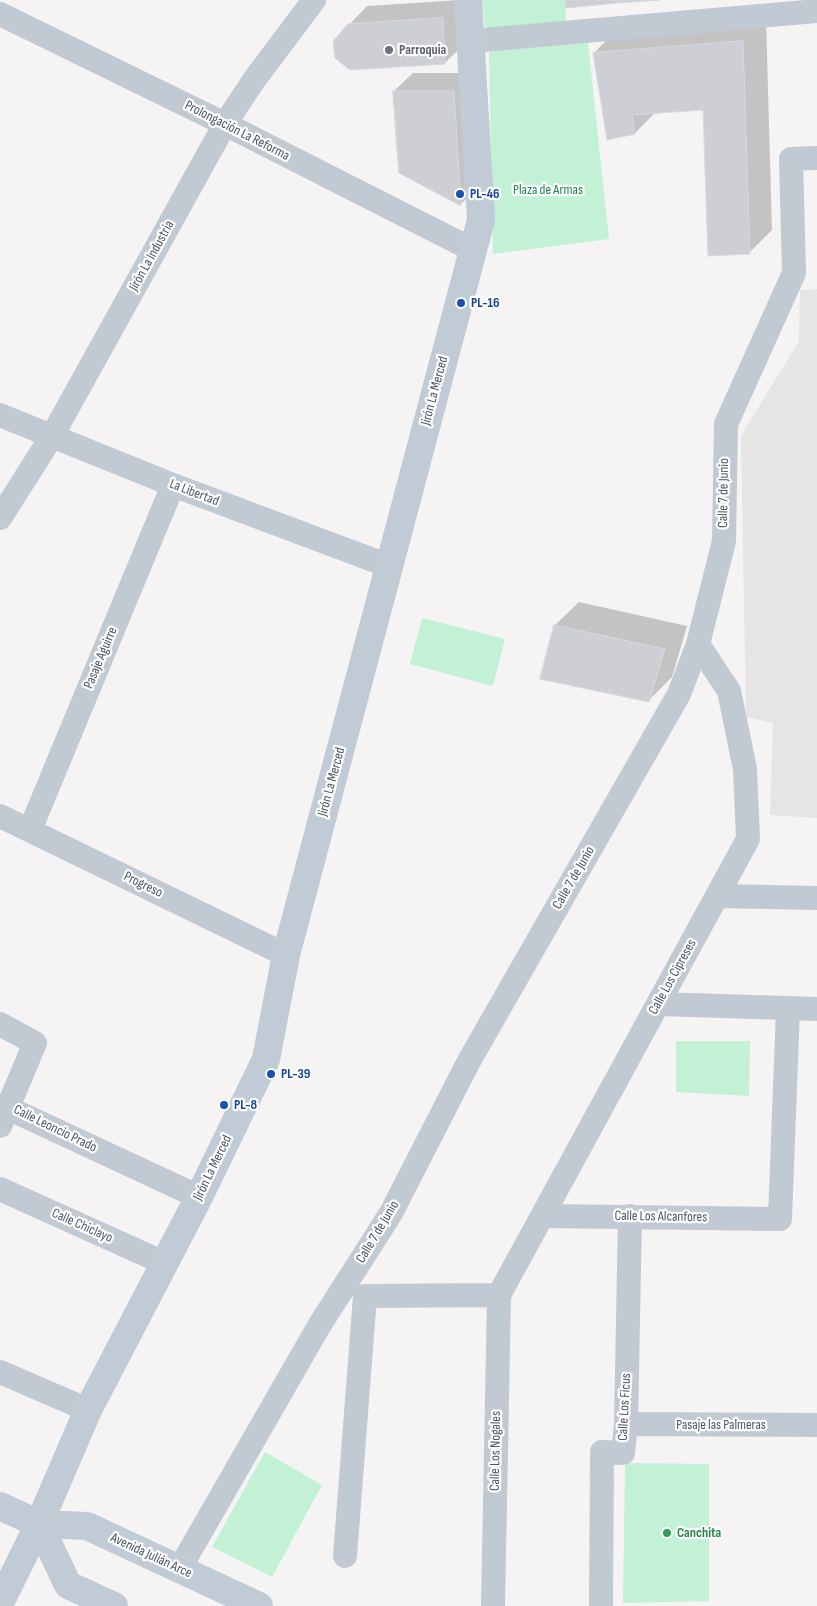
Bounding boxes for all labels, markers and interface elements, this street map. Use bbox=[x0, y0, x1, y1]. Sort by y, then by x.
place label: Parroquia bbox=[399, 42, 446, 58]
marker: Parroquia bbox=[383, 44, 395, 56]
street label: Prolongación La Reforma bbox=[182, 97, 292, 165]
park label: Plaza de Armas bbox=[513, 182, 583, 198]
place label: PL-46 bbox=[470, 186, 500, 202]
marker: PL-46 bbox=[454, 188, 466, 200]
street label: Jirón La Industria bbox=[126, 218, 178, 294]
place label: PL-16 bbox=[471, 295, 500, 311]
marker: PL-16 bbox=[455, 297, 467, 309]
street label: Jirón La Merced bbox=[418, 355, 452, 427]
street label: Calle 7 de Junio bbox=[715, 458, 733, 528]
street label: La Libertad bbox=[167, 476, 221, 510]
street label: Pasaje Aguirre bbox=[80, 625, 122, 691]
street label: Jirón La Merced bbox=[315, 746, 349, 818]
street label: Calle 7 de Junio bbox=[549, 844, 599, 912]
street label: Progreso bbox=[121, 868, 165, 902]
street label: Calle Los Cipreses bbox=[645, 936, 701, 1018]
place label: PL-39 bbox=[281, 1066, 310, 1082]
marker: PL-39 bbox=[265, 1068, 277, 1080]
place label: PL-8 bbox=[234, 1097, 257, 1113]
marker: PL-8 bbox=[218, 1099, 230, 1111]
street label: Calle Leoncio Prado bbox=[11, 1102, 99, 1156]
street label: Jirón La Merced bbox=[190, 1132, 236, 1204]
street label: Calle 7 de Junio bbox=[353, 1198, 403, 1266]
street label: Calle Chiclayo bbox=[49, 1205, 115, 1247]
street label: Calle Los Alcanfores bbox=[615, 1208, 707, 1226]
street label: Calle Los Ficus bbox=[615, 1373, 635, 1441]
street label: Calle Los Nogales bbox=[487, 1411, 505, 1491]
street label: Pasaje las Palmeras bbox=[676, 1417, 766, 1433]
place label: Canchita bbox=[677, 1525, 721, 1541]
marker: Canchita bbox=[661, 1527, 673, 1539]
street label: Avenida Julián Arce bbox=[108, 1530, 194, 1582]

